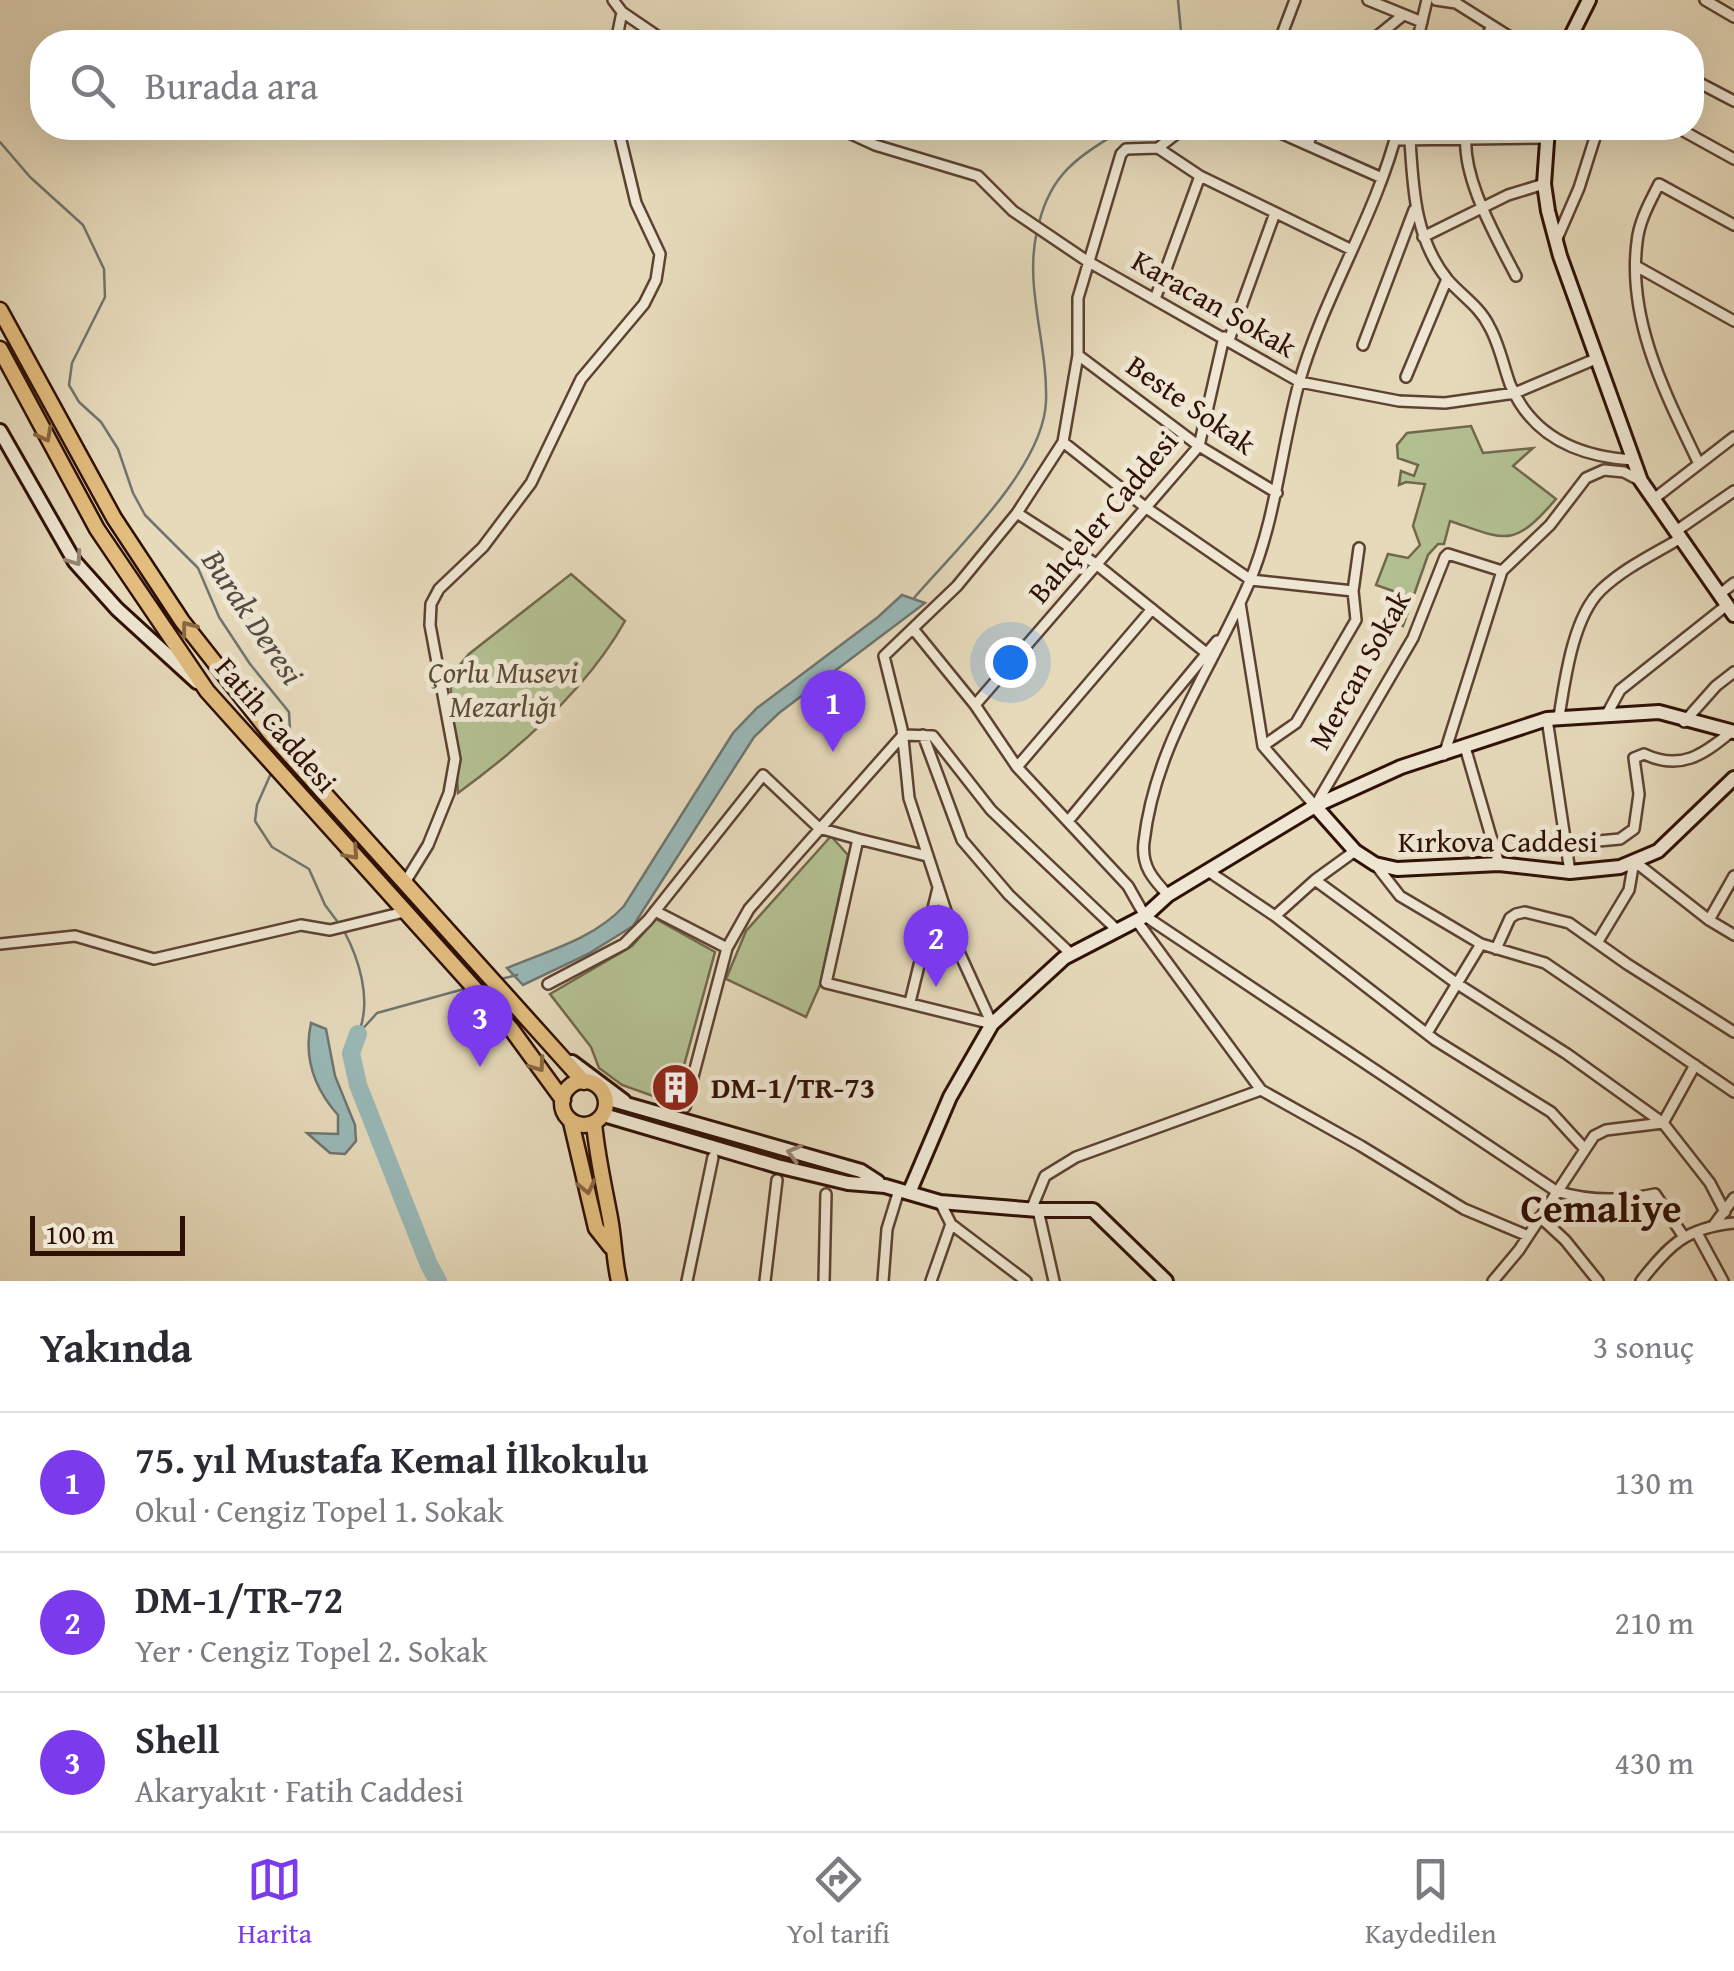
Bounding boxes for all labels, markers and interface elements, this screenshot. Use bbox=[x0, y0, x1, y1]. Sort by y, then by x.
search box bbox=[30, 30, 1704, 140]
text: Burada ara bbox=[145, 57, 318, 113]
icon: search bbox=[65, 58, 120, 113]
street label: Karacan Sokak bbox=[1124, 238, 1306, 368]
street label: Beste Sokak bbox=[1118, 343, 1266, 465]
street label: Bahçeler Caddesi bbox=[1017, 420, 1188, 612]
one-way arrow bbox=[33, 425, 53, 443]
water label: Burak Deresi bbox=[190, 539, 316, 694]
one-way arrow bbox=[63, 547, 81, 566]
street label: Mercan Sokak bbox=[1297, 581, 1421, 757]
one-way arrow bbox=[181, 621, 200, 640]
your location bbox=[985, 637, 1036, 688]
street label: Fatih Caddesi bbox=[205, 647, 348, 802]
park label: Çorlu Musevi Mezarlığı bbox=[428, 650, 578, 728]
pin: 1 bbox=[800, 670, 866, 752]
street label: Kırkova Caddesi bbox=[1398, 819, 1598, 863]
one-way arrow bbox=[340, 841, 358, 860]
pin: 2 bbox=[904, 904, 968, 987]
pin: 3 bbox=[448, 984, 512, 1067]
one-way arrow bbox=[526, 1054, 544, 1072]
building icon: DM-1/TR-73 bbox=[650, 1062, 702, 1114]
place label: DM-1/TR-73 bbox=[711, 1065, 875, 1109]
one-way arrow bbox=[786, 1144, 803, 1165]
one-way arrow bbox=[575, 1178, 596, 1195]
district label: Cemaliye bbox=[1520, 1178, 1682, 1237]
scale bar bbox=[30, 1211, 185, 1256]
text: 100 m bbox=[45, 1213, 114, 1254]
text: Yakında bbox=[40, 1316, 192, 1377]
text: 3 sonuç bbox=[1593, 1323, 1694, 1370]
text: 75. yıl Mustafa Kemal İlkokulu bbox=[135, 1431, 648, 1487]
text: 1 bbox=[64, 1459, 81, 1506]
text: 130 m bbox=[1615, 1459, 1694, 1506]
text: Okul · Cengiz Topel 1. Sokak bbox=[135, 1487, 504, 1534]
text: DM-1/TR-72 bbox=[135, 1571, 343, 1627]
text: 2 bbox=[64, 1599, 81, 1646]
text: 210 m bbox=[1615, 1599, 1694, 1646]
text: Yer · Cengiz Topel 2. Sokak bbox=[135, 1627, 487, 1674]
text: Shell bbox=[135, 1711, 220, 1767]
text: 3 bbox=[64, 1739, 81, 1786]
text: 430 m bbox=[1615, 1739, 1694, 1786]
text: Akaryakıt · Fatih Caddesi bbox=[135, 1767, 464, 1814]
tab: Harita bbox=[238, 1852, 312, 1953]
tab: Yol tarifi bbox=[787, 1852, 890, 1953]
tab: Kaydedilen bbox=[1365, 1852, 1496, 1953]

